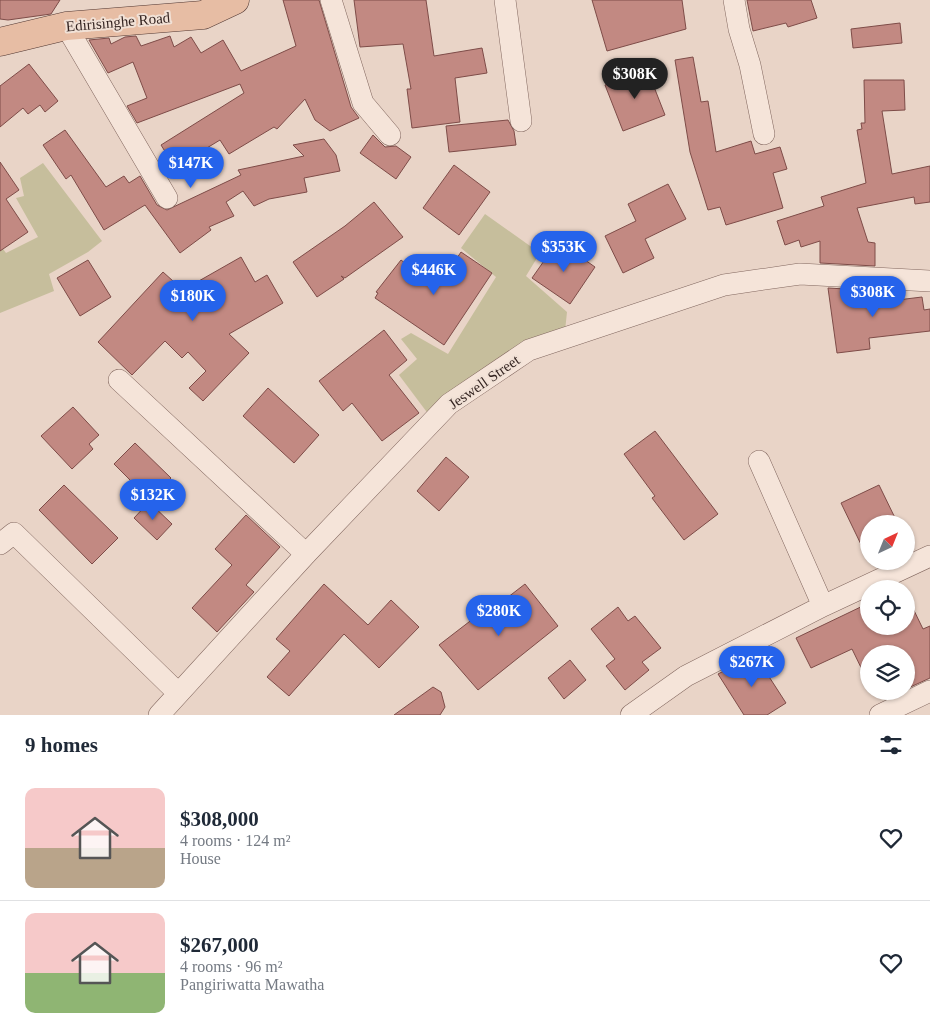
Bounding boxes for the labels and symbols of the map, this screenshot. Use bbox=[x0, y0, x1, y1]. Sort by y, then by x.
street label: Edirisinghe Road bbox=[65, 9, 171, 35]
pin: $308K bbox=[600, 58, 670, 100]
pin: $147K bbox=[156, 146, 226, 189]
pin: $353K bbox=[529, 230, 599, 273]
pin: $446K bbox=[399, 254, 469, 296]
pin: $308K bbox=[838, 276, 908, 318]
pin: $180K bbox=[158, 280, 228, 322]
street label: Jeswell Street bbox=[445, 351, 523, 412]
pin: $132K bbox=[118, 478, 188, 521]
north arrow bbox=[860, 515, 915, 570]
pin: $280K bbox=[464, 594, 534, 637]
pin: $267K bbox=[717, 646, 787, 688]

